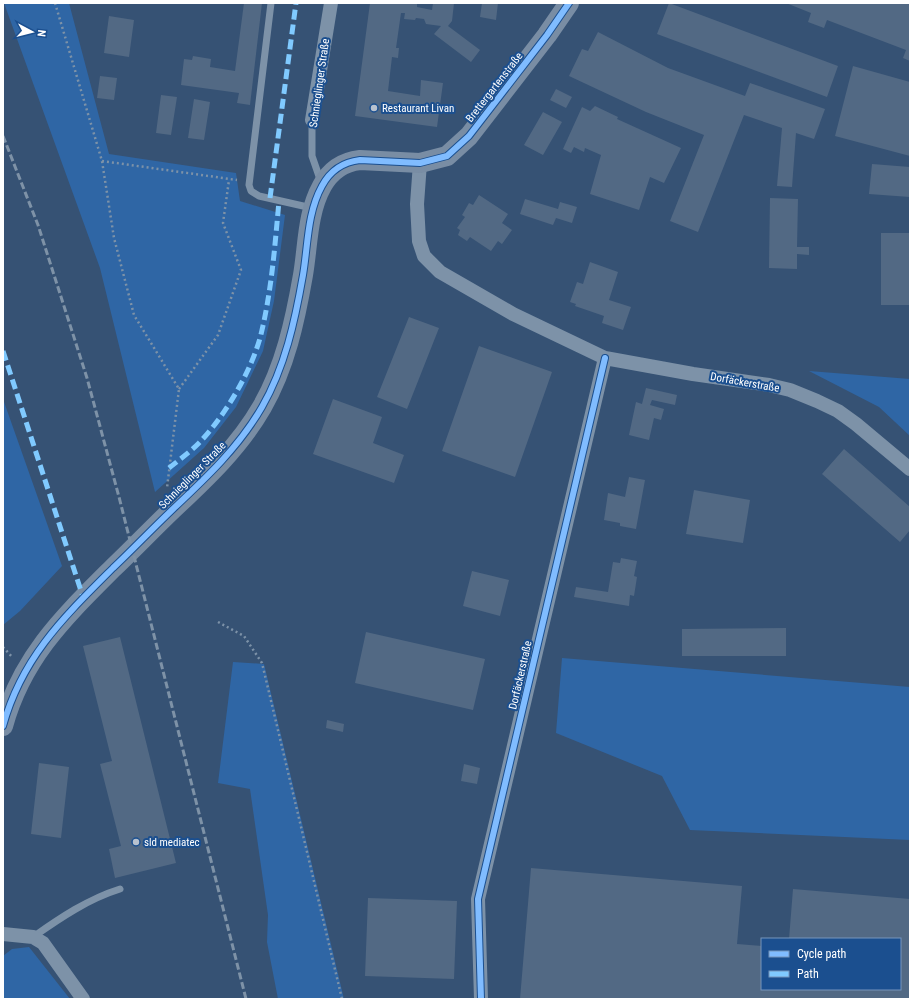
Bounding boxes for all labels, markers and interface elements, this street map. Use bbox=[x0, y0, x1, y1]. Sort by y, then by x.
north arrow bbox=[12, 12, 52, 52]
text: N bbox=[35, 29, 48, 38]
street label: Schnieglinger Straße bbox=[307, 38, 332, 128]
street label: Brettergartenstraße bbox=[463, 50, 526, 125]
place label: Restaurant Livan bbox=[382, 102, 454, 115]
marker: Restaurant Livan bbox=[369, 103, 379, 113]
street label: Dorfäckerstraße bbox=[709, 370, 781, 395]
street label: Schnieglinger Straße bbox=[156, 439, 229, 512]
street label: Dorfäckerstraße bbox=[506, 640, 535, 711]
place label: sld mediatec bbox=[144, 836, 200, 849]
marker: sld mediatec bbox=[131, 837, 141, 847]
legend bbox=[761, 938, 901, 990]
text: Cycle path bbox=[797, 947, 847, 961]
text: Path bbox=[797, 967, 819, 981]

